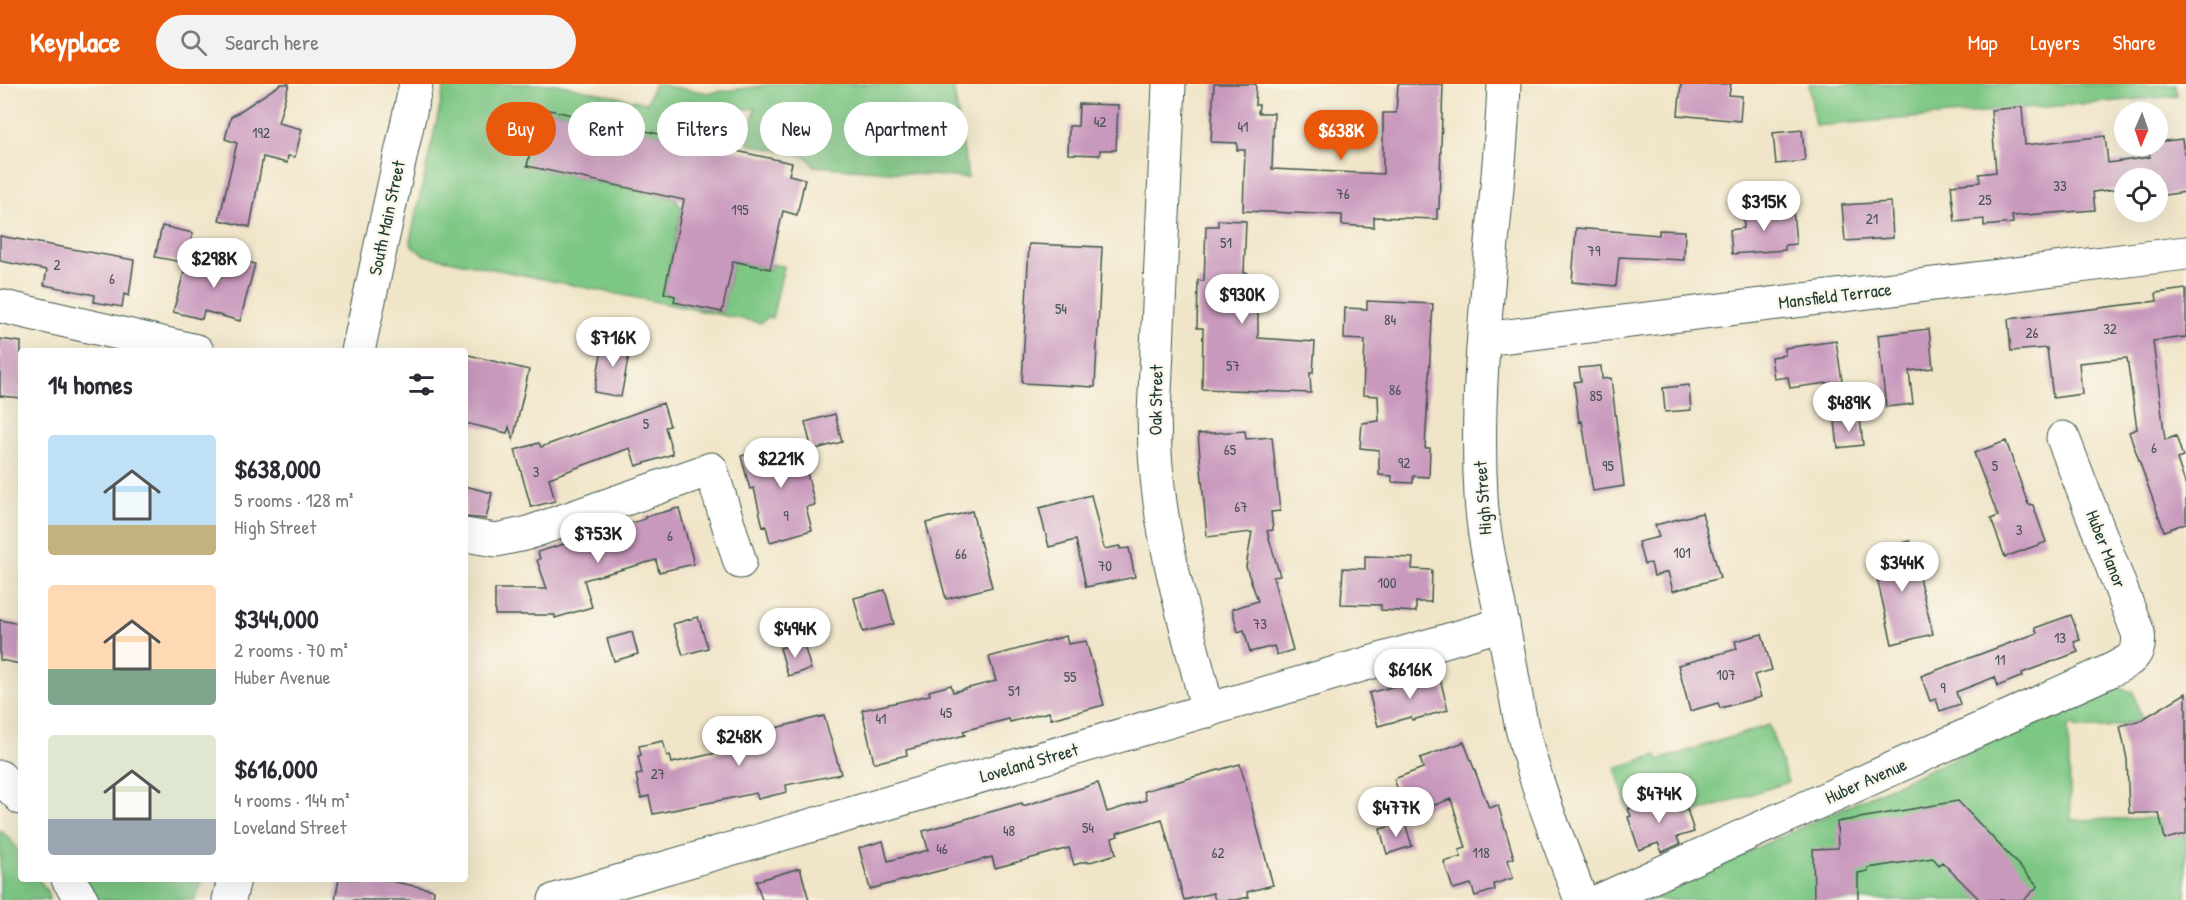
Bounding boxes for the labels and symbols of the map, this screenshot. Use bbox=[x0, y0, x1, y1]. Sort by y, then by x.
north arrow bbox=[2114, 102, 2168, 156]
pin: $638K bbox=[1299, 110, 1383, 161]
house number: 42 bbox=[1094, 111, 1106, 132]
house number: 41 bbox=[1237, 116, 1249, 137]
house number: 192 bbox=[252, 122, 270, 143]
street label: South Main Street bbox=[362, 157, 411, 278]
house number: 33 bbox=[2053, 175, 2067, 196]
pin: $315K bbox=[1722, 181, 1806, 232]
house number: 76 bbox=[1336, 183, 1350, 204]
house number: 25 bbox=[1978, 189, 1992, 210]
house number: 195 bbox=[731, 199, 749, 220]
house number: 21 bbox=[1866, 208, 1878, 229]
house number: 51 bbox=[1220, 232, 1232, 253]
pin: $298K bbox=[172, 238, 256, 289]
house number: 79 bbox=[1588, 240, 1601, 261]
house number: 2 bbox=[53, 254, 61, 275]
house number: 6 bbox=[109, 268, 115, 289]
pin: $930K bbox=[1200, 274, 1284, 325]
street label: Mansfield Terrace bbox=[1777, 276, 1893, 315]
house number: 54 bbox=[1055, 298, 1067, 319]
house number: 84 bbox=[1384, 309, 1396, 330]
pin: $716K bbox=[571, 317, 655, 368]
house number: 32 bbox=[2103, 318, 2117, 339]
house number: 26 bbox=[2025, 322, 2039, 343]
house number: 57 bbox=[1226, 355, 1240, 376]
street label: Oak Street bbox=[1142, 364, 1169, 435]
house number: 86 bbox=[1389, 379, 1401, 400]
pin: $489K bbox=[1807, 382, 1891, 433]
house number: 85 bbox=[1590, 385, 1603, 406]
house number: 5 bbox=[643, 413, 650, 434]
house number: 6 bbox=[2151, 437, 2157, 458]
pin: $221K bbox=[739, 438, 823, 489]
house number: 65 bbox=[1224, 439, 1237, 460]
house number: 92 bbox=[1398, 452, 1410, 473]
house number: 95 bbox=[1602, 455, 1615, 476]
house number: 5 bbox=[1992, 455, 1999, 476]
street label: High Street bbox=[1467, 459, 1498, 536]
house number: 3 bbox=[533, 461, 540, 482]
house number: 67 bbox=[1234, 496, 1248, 517]
house number: 9 bbox=[783, 505, 789, 526]
street label: Huber Manor bbox=[2080, 506, 2133, 591]
pin: $753K bbox=[556, 513, 640, 564]
house number: 3 bbox=[2016, 519, 2023, 540]
house number: 6 bbox=[667, 525, 673, 546]
house number: 101 bbox=[1673, 542, 1691, 563]
pin: $344K bbox=[1860, 542, 1944, 593]
house number: 66 bbox=[955, 543, 967, 564]
house number: 70 bbox=[1098, 555, 1112, 576]
house number: 100 bbox=[1378, 572, 1397, 593]
pin: $494K bbox=[753, 608, 837, 659]
house number: 73 bbox=[1253, 613, 1267, 634]
house number: 13 bbox=[2054, 627, 2066, 648]
pin: $616K bbox=[1368, 649, 1452, 700]
house number: 11 bbox=[1995, 649, 2005, 670]
house number: 107 bbox=[1716, 664, 1736, 685]
house number: 55 bbox=[1064, 666, 1077, 687]
house number: 9 bbox=[1940, 677, 1946, 698]
house number: 51 bbox=[1008, 680, 1020, 701]
house number: 45 bbox=[940, 702, 953, 723]
house number: 41 bbox=[875, 708, 887, 729]
pin: $248K bbox=[697, 716, 781, 767]
street label: Loveland Street bbox=[977, 736, 1082, 789]
street label: Huber Avenue bbox=[1821, 751, 1911, 810]
house number: 27 bbox=[651, 763, 665, 784]
pin: $474K bbox=[1617, 773, 1701, 824]
pin: $477K bbox=[1354, 787, 1438, 838]
house number: 54 bbox=[1082, 817, 1094, 838]
house number: 48 bbox=[1003, 820, 1015, 841]
house number: 46 bbox=[936, 838, 948, 859]
house number: 62 bbox=[1211, 842, 1225, 863]
house number: 118 bbox=[1472, 842, 1490, 863]

